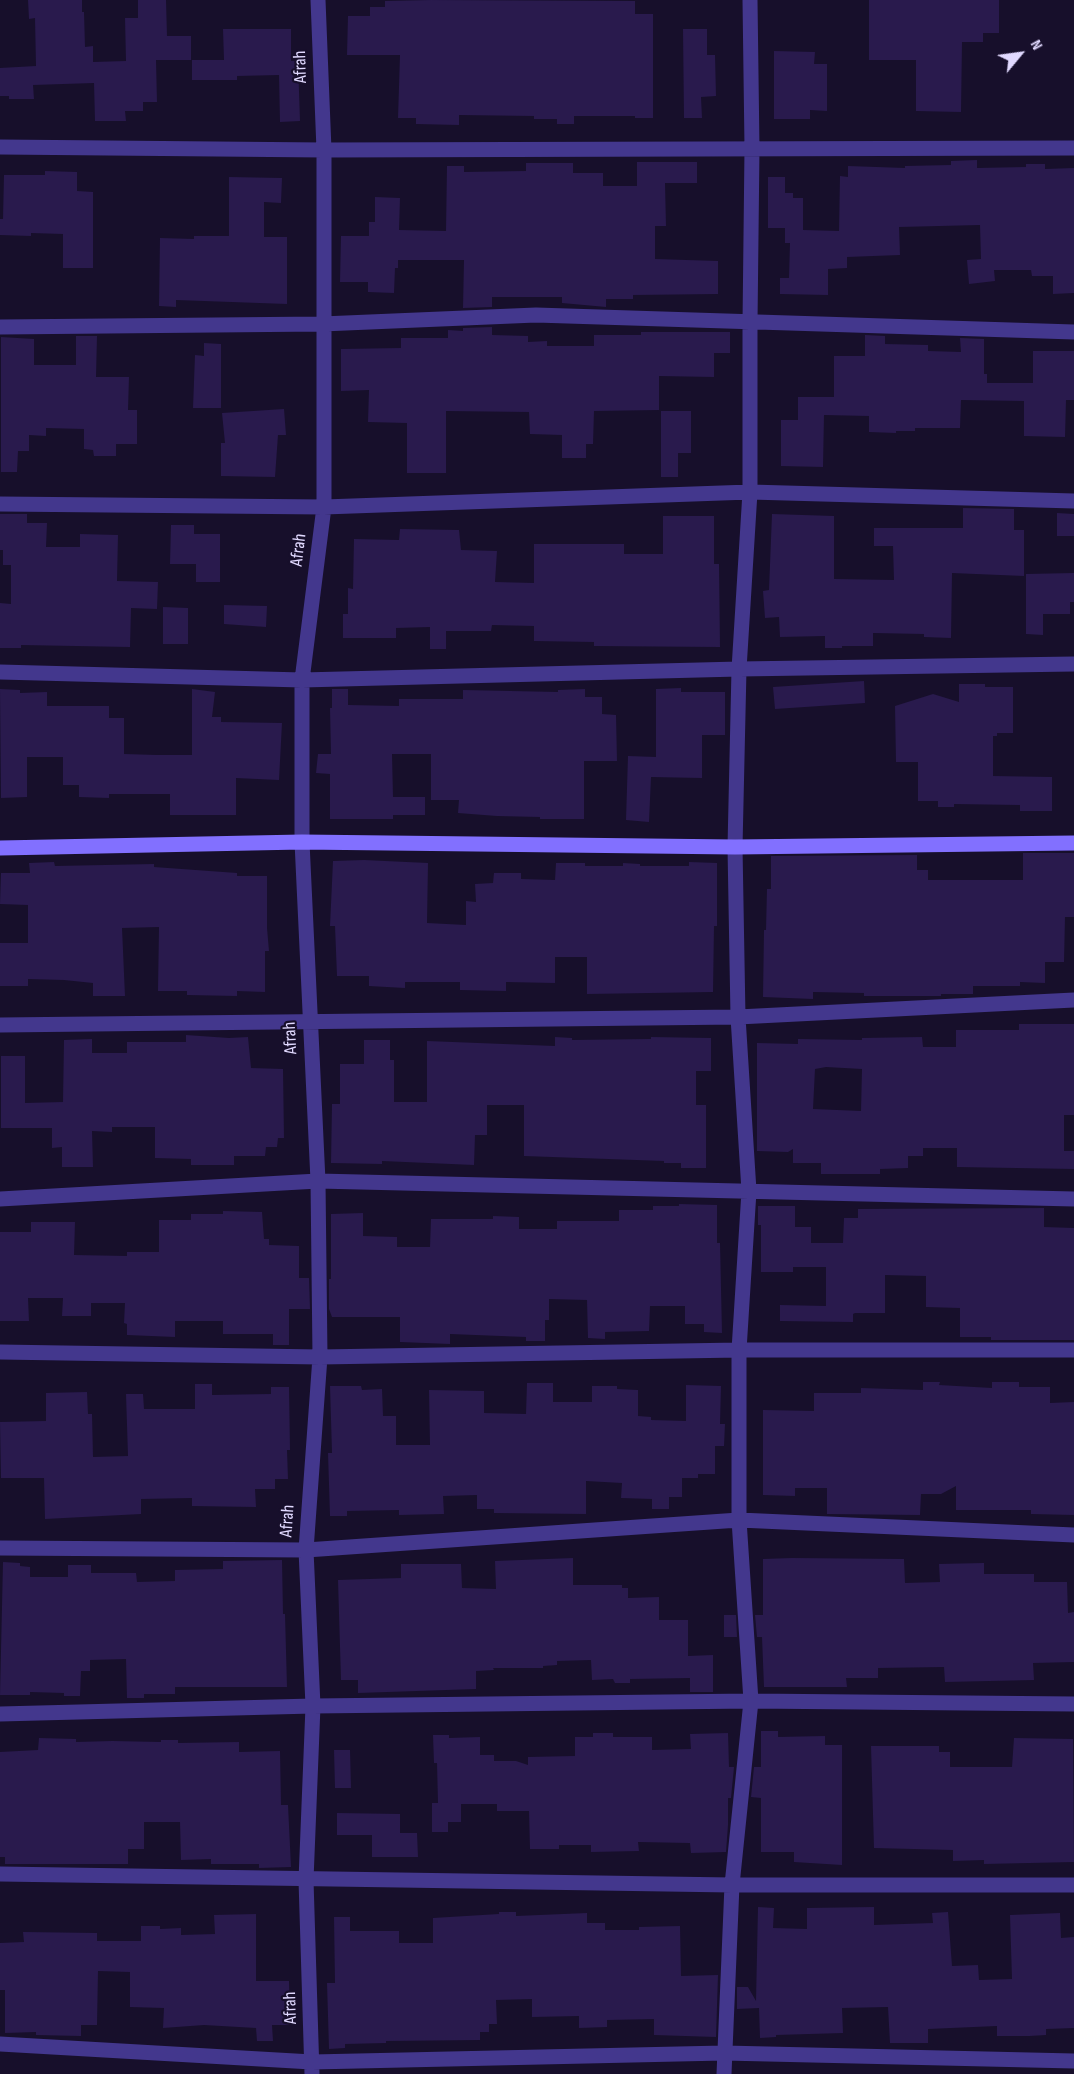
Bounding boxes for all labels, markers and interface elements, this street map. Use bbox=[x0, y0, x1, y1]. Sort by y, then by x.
north arrow bbox=[990, 24, 1050, 84]
text: N bbox=[1026, 37, 1047, 53]
street label: Afrah bbox=[290, 50, 312, 84]
street label: Afrah bbox=[286, 533, 312, 567]
street label: Afrah bbox=[279, 1021, 303, 1055]
street label: Afrah bbox=[276, 1504, 300, 1538]
street label: Afrah bbox=[280, 1991, 302, 2025]

